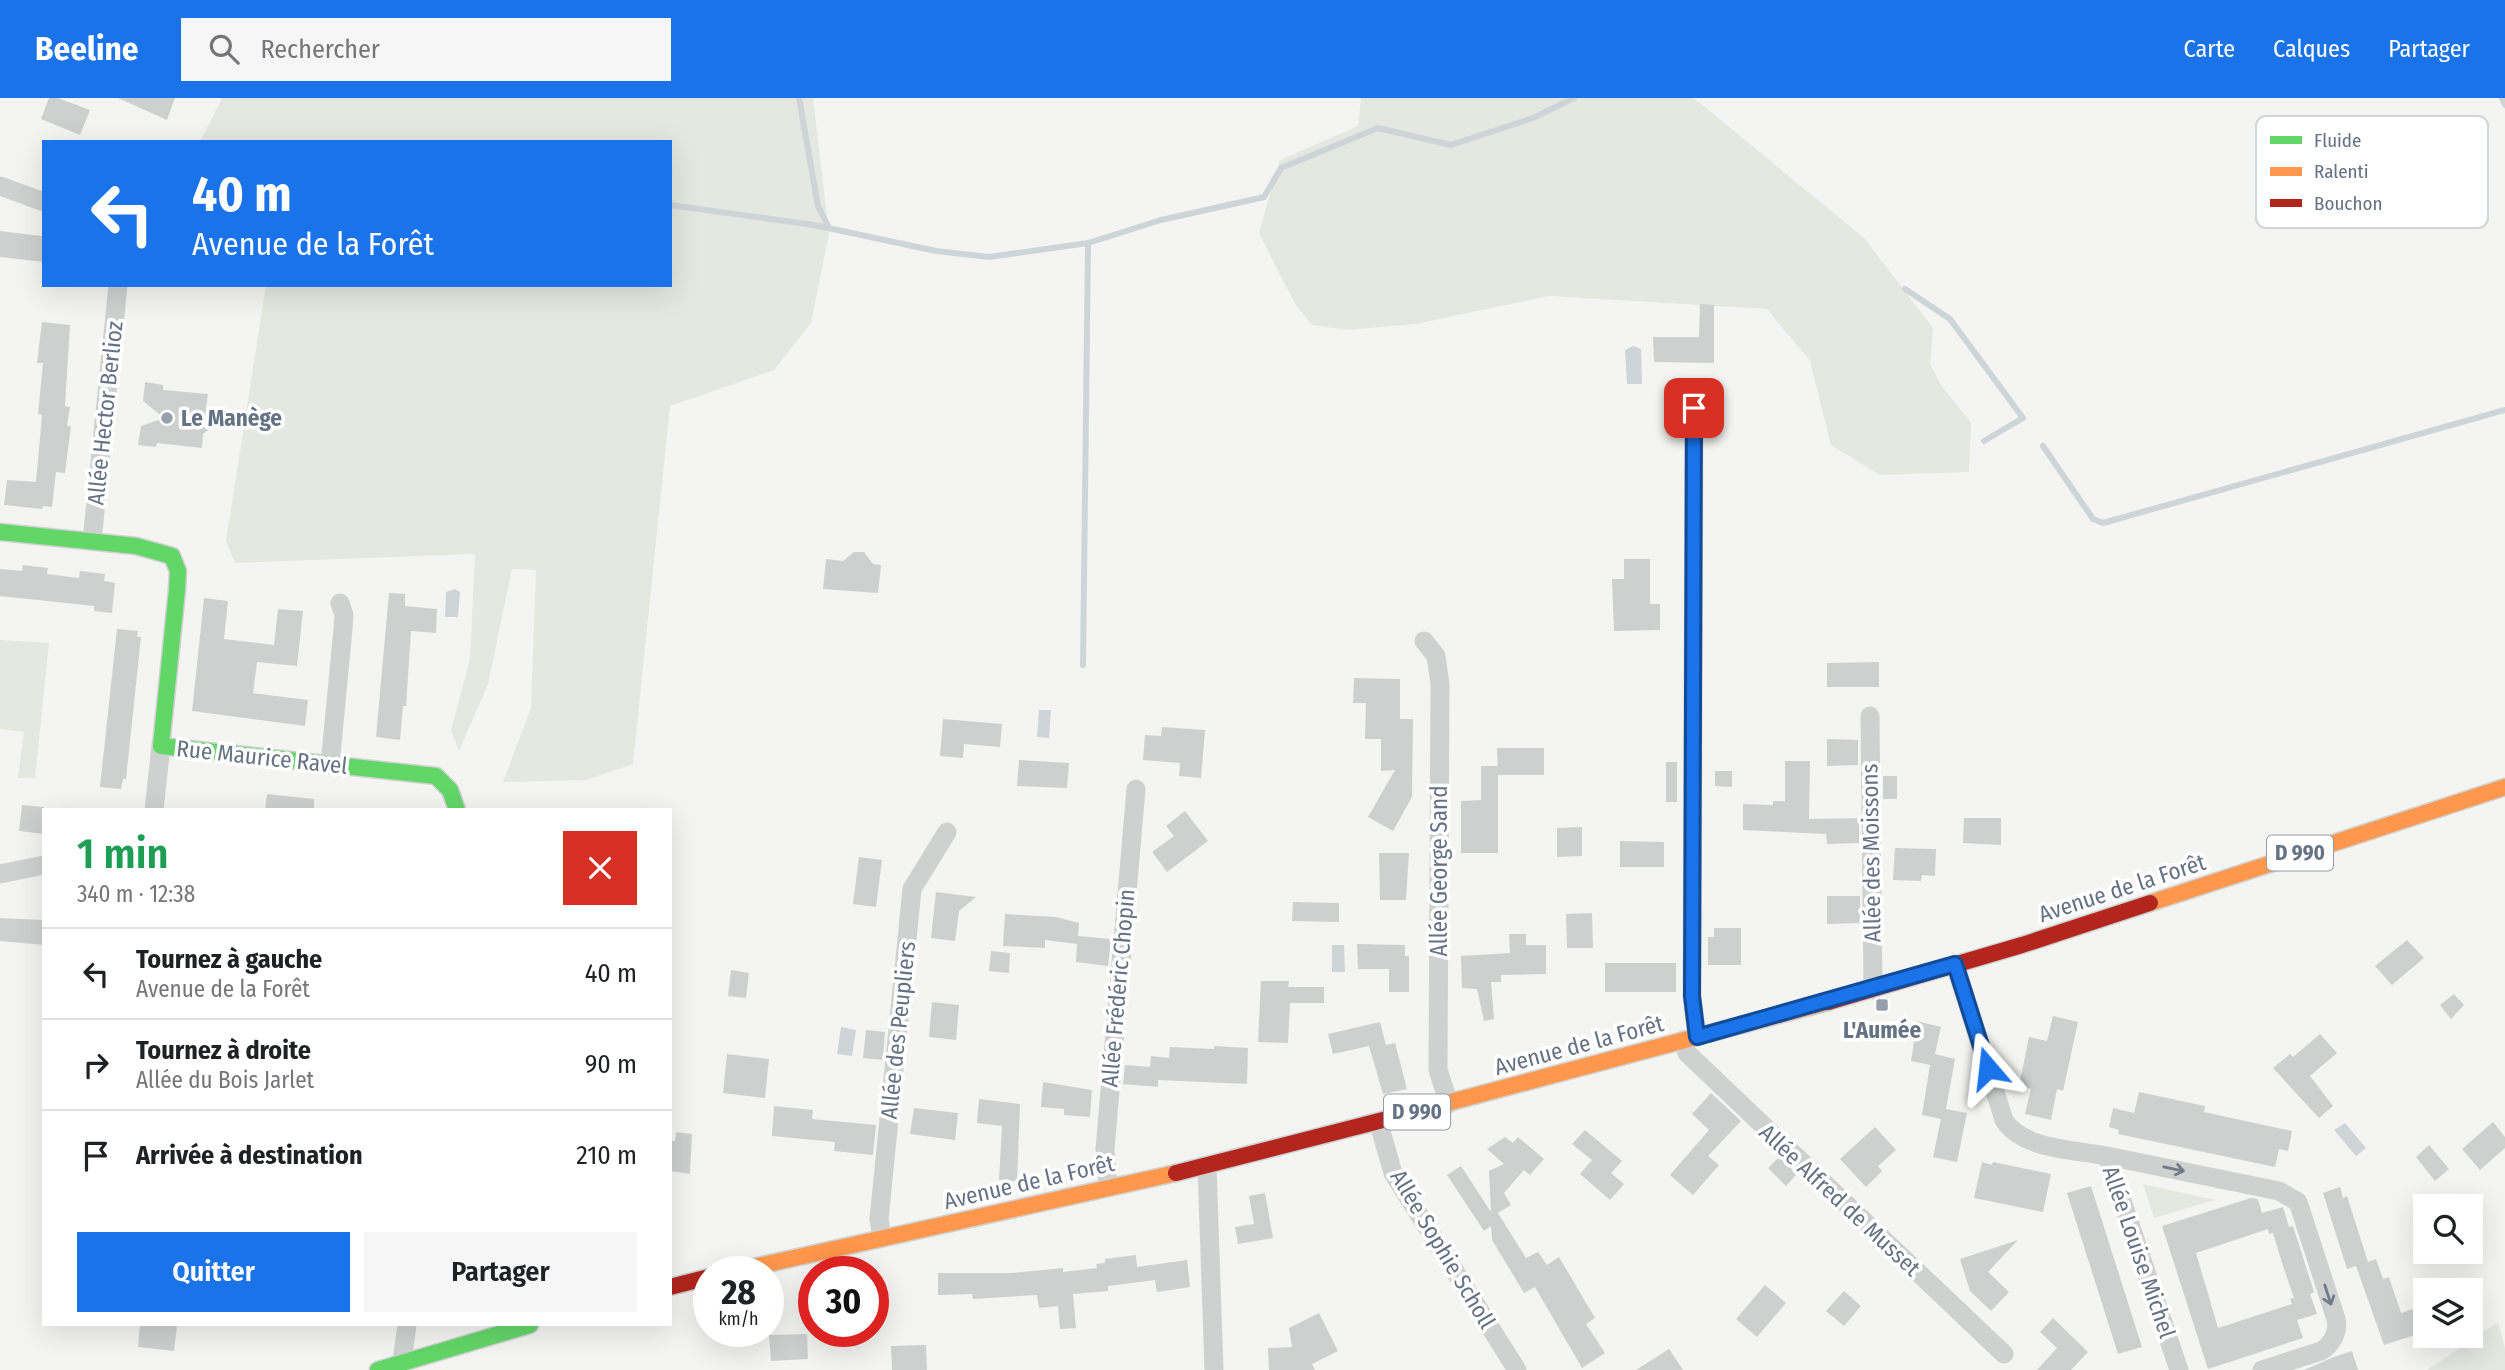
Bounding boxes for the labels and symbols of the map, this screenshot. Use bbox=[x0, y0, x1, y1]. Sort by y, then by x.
legend bbox=[2256, 116, 2488, 228]
text: Fluide bbox=[2314, 129, 2361, 152]
text: Ralenti bbox=[2314, 160, 2369, 183]
text: Bouchon bbox=[2314, 192, 2382, 215]
street label: Allée Hector Berlioz bbox=[81, 320, 129, 506]
pin bbox=[1664, 378, 1724, 438]
place label: Le Manège bbox=[181, 404, 282, 432]
marker: Le Manège bbox=[159, 410, 175, 426]
street label: Rue Maurice Ravel bbox=[175, 734, 349, 780]
street label: Allée des Moissons bbox=[1855, 763, 1887, 943]
street label: Allée George Sand bbox=[1425, 786, 1453, 956]
road number: D 990 bbox=[2267, 836, 2333, 870]
street label: Avenue de la Forêt bbox=[2035, 848, 2209, 928]
street label: Allée Frédéric Chopin bbox=[1095, 888, 1141, 1088]
street label: Allée des Peupliers bbox=[875, 939, 921, 1120]
marker: L'Aumée bbox=[1874, 997, 1890, 1013]
street label: Avenue de la Forêt bbox=[1491, 1009, 1667, 1081]
place label: L'Aumée bbox=[1843, 1016, 1921, 1044]
position arrow bbox=[1951, 1031, 2025, 1105]
road number: D 990 bbox=[1384, 1094, 1450, 1130]
street label: Allée Alfred de Musset bbox=[1754, 1118, 1927, 1282]
street label: Avenue de la Forêt bbox=[941, 1149, 1117, 1215]
street label: Allée Louise Michel bbox=[2096, 1162, 2182, 1342]
one-way arrow bbox=[2162, 1162, 2185, 1176]
street label: Allée Sophie Scholl bbox=[1385, 1165, 1501, 1333]
speed limit sign: 30 bbox=[798, 1256, 889, 1347]
one-way arrow bbox=[2323, 1284, 2335, 1306]

